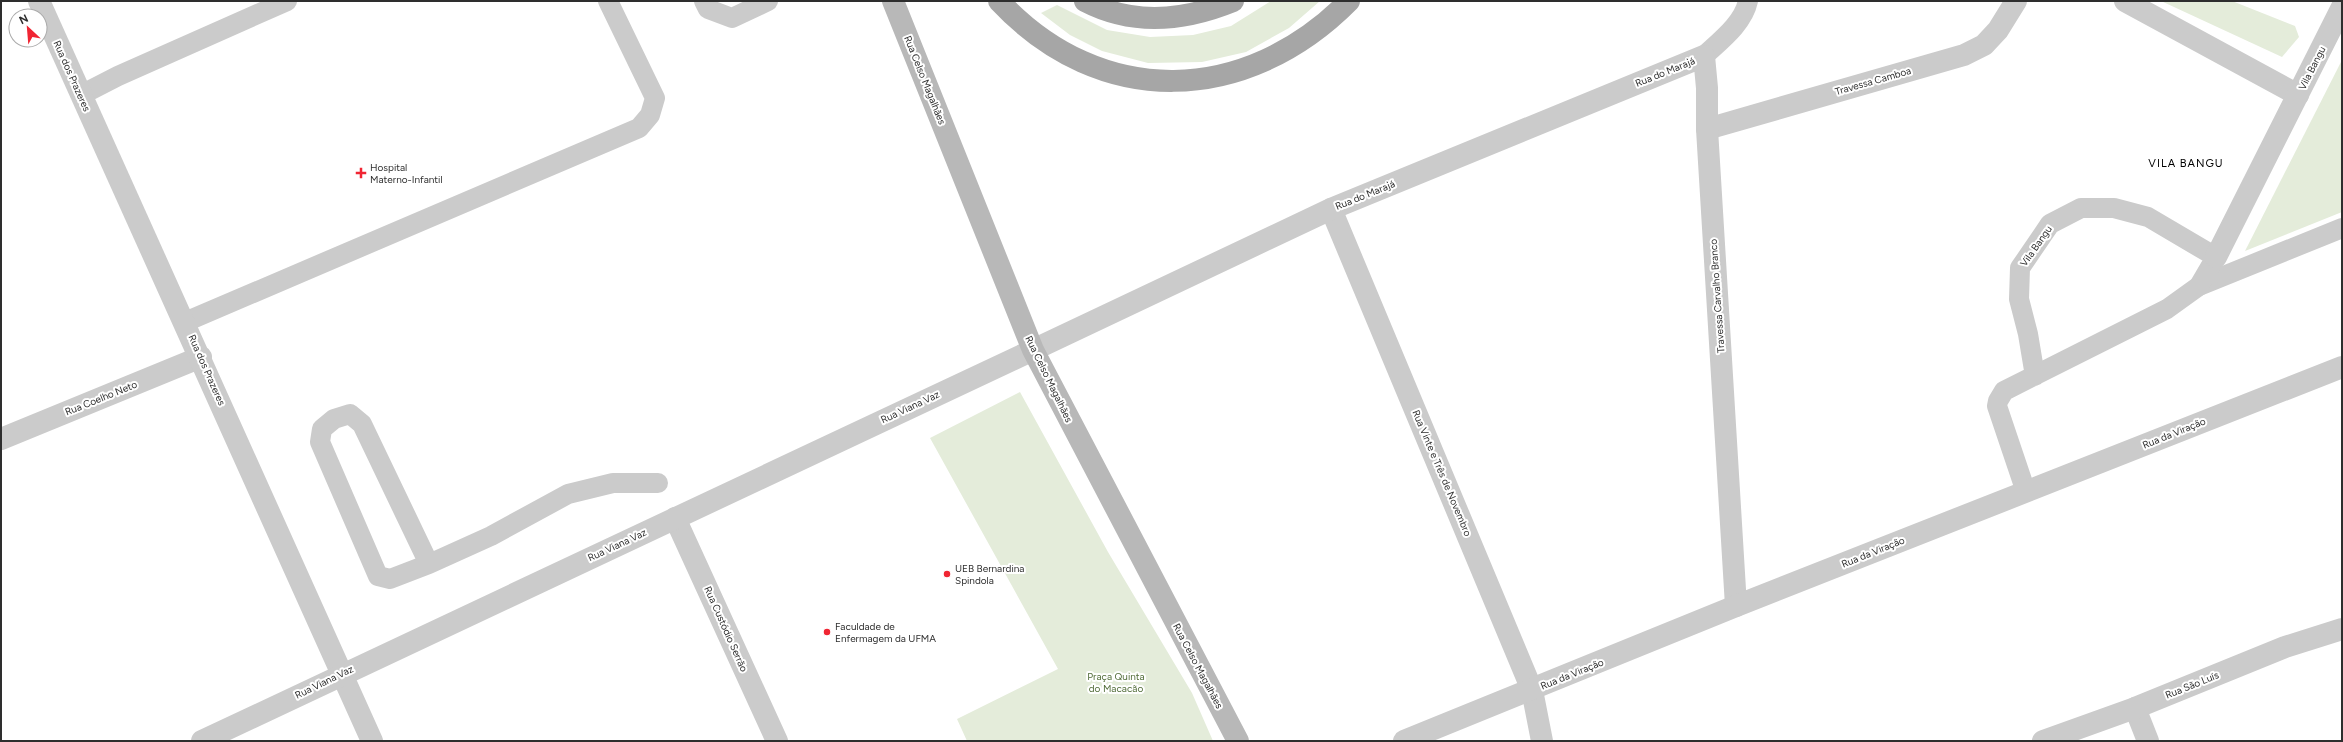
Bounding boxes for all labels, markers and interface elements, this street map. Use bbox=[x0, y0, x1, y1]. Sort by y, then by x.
north arrow bbox=[8, 8, 48, 48]
text: N bbox=[17, 12, 31, 27]
street label: Rua Celso Magalhães bbox=[901, 34, 949, 127]
street label: Rua dos Prazeres bbox=[51, 38, 94, 114]
street label: Vila Bangu bbox=[2295, 44, 2329, 92]
street label: Rua do Marajá bbox=[1633, 54, 1697, 90]
street label: Travessa Camboa bbox=[1833, 64, 1913, 98]
district label: VILA BANGU bbox=[2148, 157, 2224, 170]
place label: Hospital Materno-Infantil bbox=[370, 161, 443, 186]
marker: Hospital Materno-Infantil bbox=[355, 167, 367, 179]
street label: Rua do Marajá bbox=[1333, 177, 1397, 213]
street label: Vila Bangu bbox=[2017, 223, 2055, 269]
street label: Travessa Carvalho Branco bbox=[1707, 238, 1727, 353]
street label: Rua dos Prazeres bbox=[186, 332, 229, 408]
street label: Rua Celso Magalhães bbox=[1022, 334, 1076, 425]
street label: Rua Coelho Neto bbox=[63, 378, 139, 418]
street label: Rua Viana Vaz bbox=[878, 388, 942, 426]
street label: Rua Vinte e Três de Novembro bbox=[1409, 408, 1475, 538]
street label: Rua da Viração bbox=[2141, 414, 2208, 452]
street label: Rua Viana Vaz bbox=[585, 526, 649, 564]
street label: Rua da Viração bbox=[1840, 533, 1907, 571]
place label: UEB Bernardina Spindola bbox=[955, 562, 1024, 587]
marker: UEB Bernardina Spindola bbox=[942, 569, 952, 579]
street label: Rua Custódio Serrão bbox=[701, 584, 751, 674]
place label: Faculdade de Enfermagem da UFMA bbox=[835, 620, 936, 645]
street label: Rua Celso Magalhães bbox=[1170, 621, 1226, 711]
marker: Faculdade de Enfermagem da UFMA bbox=[822, 627, 832, 637]
street label: Rua da Viração bbox=[1539, 655, 1606, 693]
street label: Rua Viana Vaz bbox=[293, 662, 355, 702]
street label: Rua São Luís bbox=[2163, 668, 2221, 702]
park label: Praça Quinta do Macacão bbox=[1087, 670, 1145, 695]

